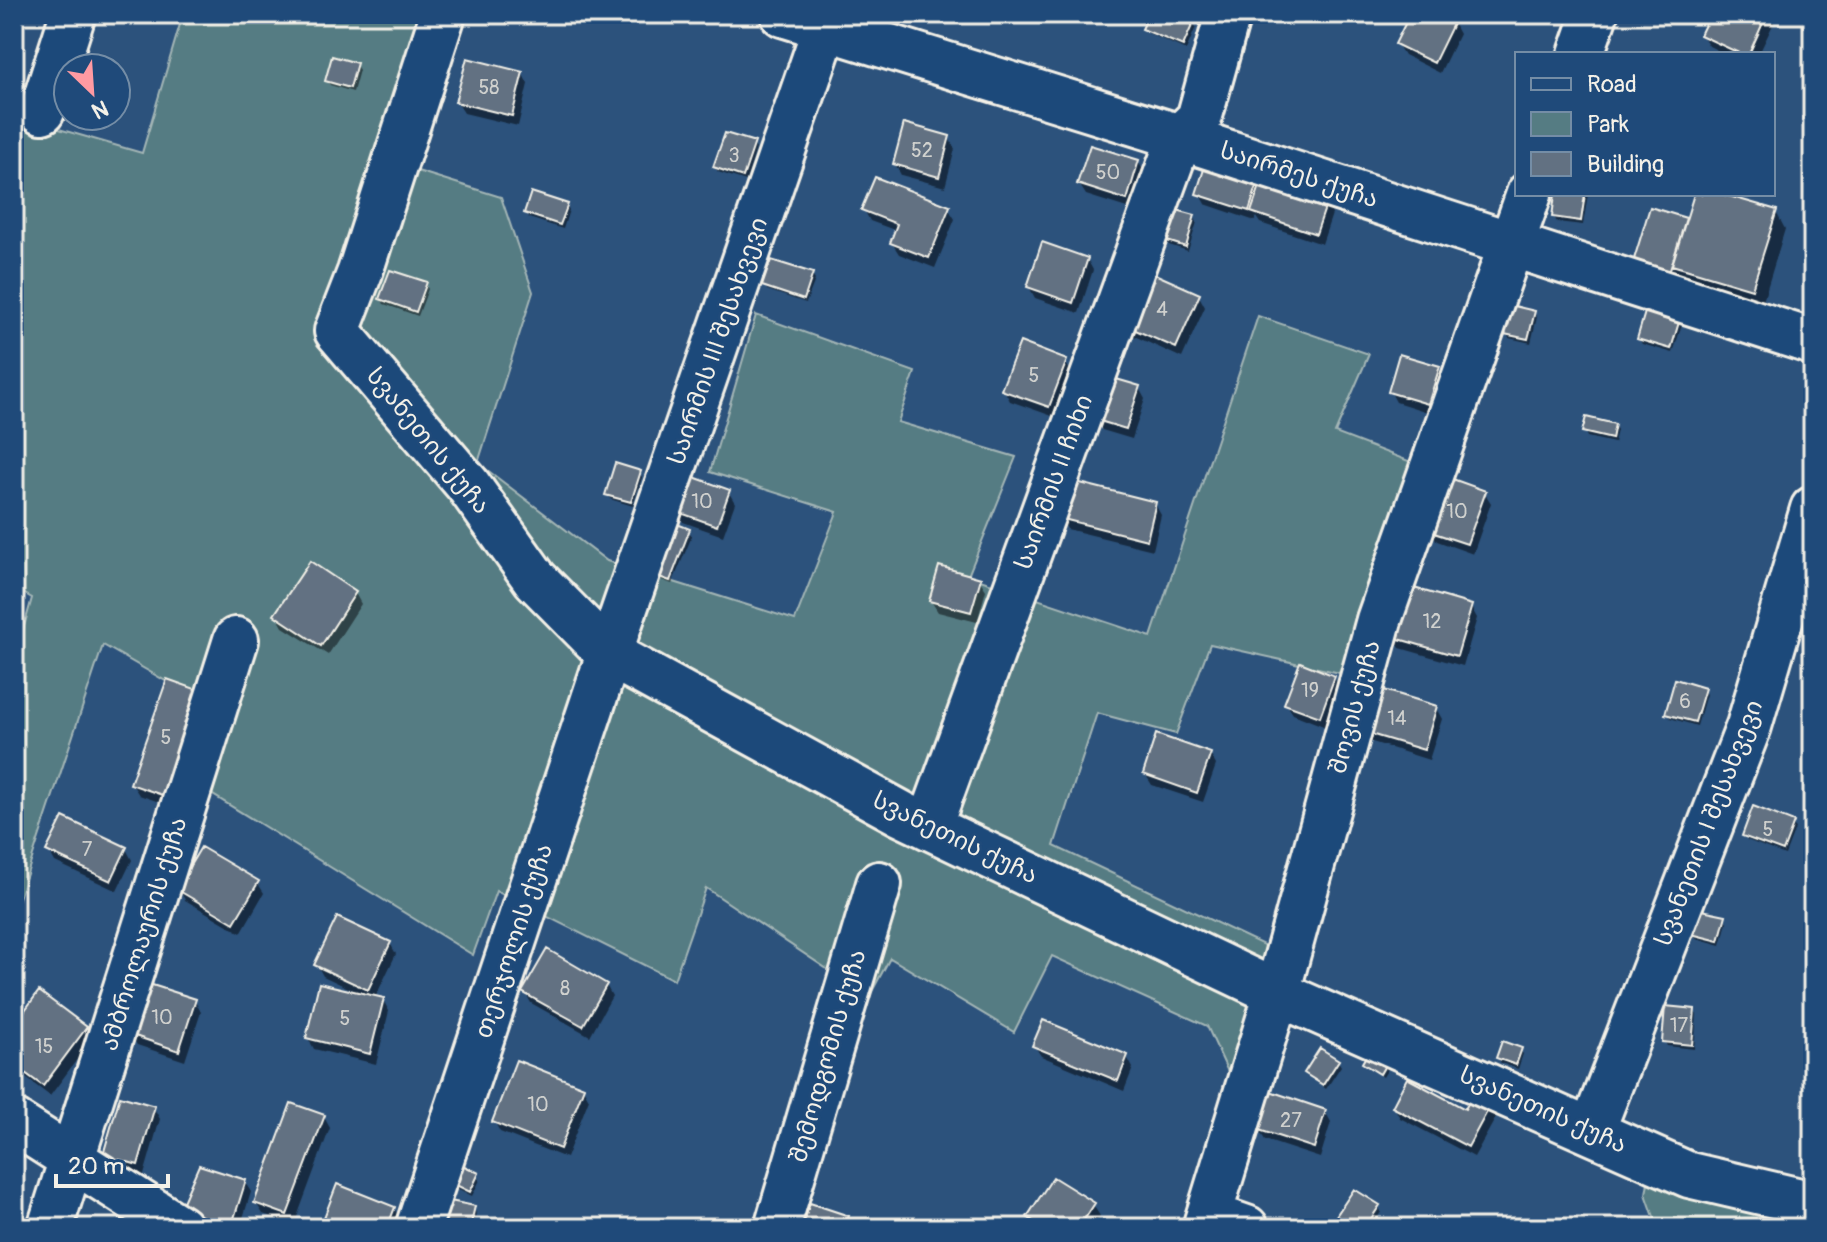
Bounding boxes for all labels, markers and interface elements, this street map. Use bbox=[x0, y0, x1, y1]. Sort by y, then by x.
north arrow bbox=[52, 52, 132, 132]
legend bbox=[1515, 52, 1775, 196]
text: Road bbox=[1587, 70, 1637, 99]
house number: 58 bbox=[479, 75, 499, 100]
text: N bbox=[87, 93, 113, 125]
text: Park bbox=[1587, 110, 1629, 139]
street label: საირმეს ქუჩა bbox=[1216, 136, 1382, 214]
house number: 52 bbox=[911, 138, 933, 163]
house number: 3 bbox=[728, 143, 740, 168]
text: Building bbox=[1587, 150, 1664, 179]
house number: 50 bbox=[1096, 160, 1120, 185]
street label: საირმის III შესახვევი bbox=[662, 214, 774, 468]
house number: 4 bbox=[1156, 297, 1168, 322]
street label: სვანეთის ქუჩა bbox=[360, 362, 496, 520]
house number: 5 bbox=[1029, 363, 1039, 388]
street label: საირმის II ჩიხი bbox=[1009, 391, 1099, 573]
house number: 10 bbox=[691, 489, 713, 514]
house number: 10 bbox=[1446, 499, 1468, 524]
house number: 12 bbox=[1423, 609, 1442, 634]
street label: შოვის ქუჩა bbox=[1323, 637, 1387, 777]
house number: 19 bbox=[1301, 678, 1319, 703]
house number: 6 bbox=[1679, 689, 1691, 714]
street label: სვანეთის I შესახვევი bbox=[1649, 696, 1769, 950]
house number: 14 bbox=[1387, 706, 1407, 731]
house number: 5 bbox=[161, 725, 171, 750]
street label: სვანეთის ქუჩა bbox=[868, 786, 1042, 890]
street label: ამბროლაურის ქუჩა bbox=[95, 814, 193, 1054]
house number: 5 bbox=[1763, 817, 1773, 842]
house number: 7 bbox=[82, 837, 93, 862]
street label: თერჯოლის ქუჩა bbox=[469, 840, 559, 1042]
street label: შემოდგომის ქუჩა bbox=[784, 946, 872, 1166]
house number: 8 bbox=[560, 976, 570, 1001]
house number: 10 bbox=[151, 1005, 173, 1030]
house number: 5 bbox=[340, 1006, 350, 1031]
house number: 17 bbox=[1670, 1013, 1689, 1038]
house number: 15 bbox=[35, 1034, 53, 1059]
street label: სვანეთის ქუჩა bbox=[1455, 1060, 1631, 1160]
house number: 10 bbox=[527, 1092, 549, 1117]
house number: 27 bbox=[1280, 1108, 1302, 1133]
scale bar bbox=[56, 1138, 168, 1188]
text: 20 m bbox=[68, 1152, 124, 1181]

